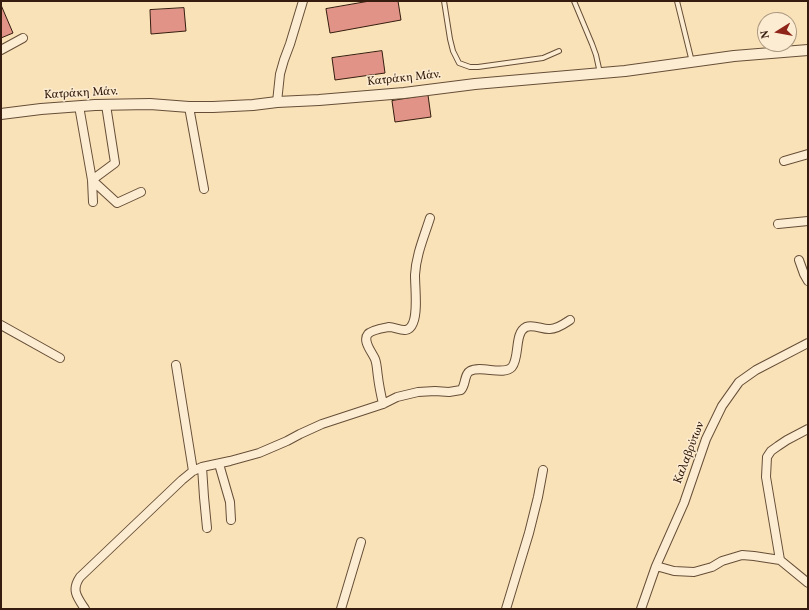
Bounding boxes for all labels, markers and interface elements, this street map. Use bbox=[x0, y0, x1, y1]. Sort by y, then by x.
north arrow bbox=[757, 12, 797, 52]
text: N bbox=[758, 29, 774, 40]
street label: Κατράκη Μάν. bbox=[366, 68, 442, 90]
street label: Κατράκη Μάν. bbox=[44, 85, 118, 103]
street label: Καλαβρύτων bbox=[672, 420, 708, 486]

